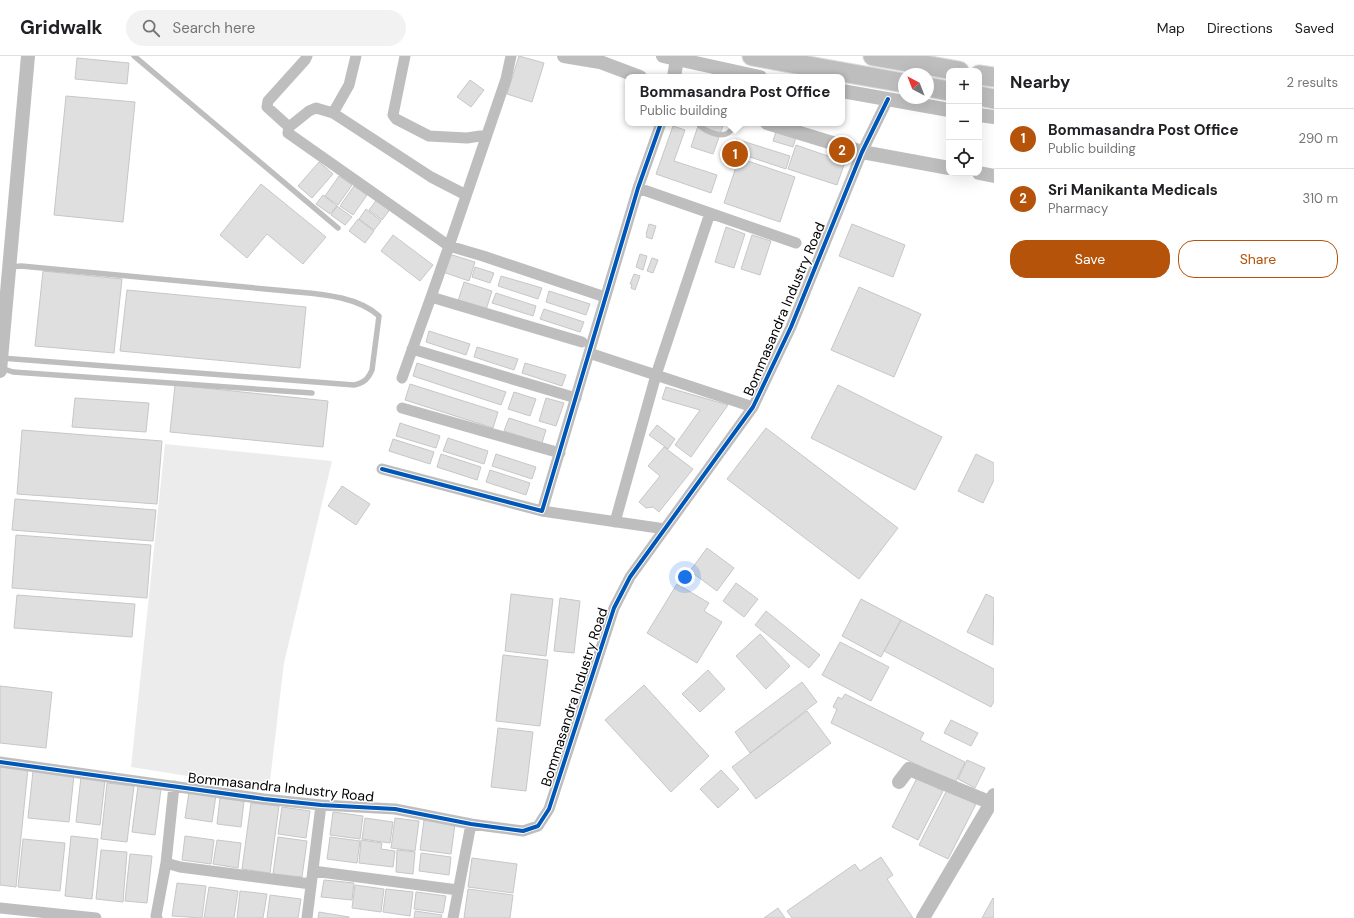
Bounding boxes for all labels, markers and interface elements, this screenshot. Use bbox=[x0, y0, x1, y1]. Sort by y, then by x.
search box bbox=[126, 10, 406, 46]
text: Gridwalk bbox=[20, 15, 102, 40]
icon: search bbox=[140, 17, 162, 39]
text: Search here bbox=[172, 18, 255, 38]
text: Map bbox=[1157, 19, 1185, 37]
text: Directions bbox=[1207, 19, 1273, 37]
text: Saved bbox=[1295, 19, 1334, 37]
north arrow bbox=[898, 68, 934, 104]
map controls bbox=[946, 68, 982, 176]
button: + bbox=[946, 68, 982, 104]
text: Nearby bbox=[1010, 71, 1070, 93]
popup bbox=[625, 74, 845, 126]
text: 2 results bbox=[1287, 74, 1338, 91]
text: Bommasandra Post Office bbox=[640, 82, 830, 102]
text: Public building bbox=[640, 102, 727, 119]
button: − bbox=[946, 104, 982, 140]
text: Bommasandra Post Office bbox=[1048, 120, 1238, 140]
text: 1 bbox=[1021, 130, 1025, 147]
text: 290 m bbox=[1299, 130, 1338, 147]
pin: 2 bbox=[829, 135, 855, 165]
pin: 1 bbox=[722, 139, 748, 169]
button: locate bbox=[946, 140, 982, 176]
text: Public building bbox=[1048, 140, 1136, 157]
text: Sri Manikanta Medicals bbox=[1048, 180, 1218, 200]
text: 2 bbox=[1019, 190, 1027, 207]
text: 310 m bbox=[1303, 190, 1338, 207]
text: Pharmacy bbox=[1048, 200, 1108, 217]
street label: Bommasandra Industry Road bbox=[739, 219, 829, 399]
button: Save bbox=[1010, 240, 1170, 278]
button: Share bbox=[1178, 240, 1338, 278]
your location bbox=[675, 567, 695, 587]
street label: Bommasandra Industry Road bbox=[537, 605, 611, 789]
street label: Bommasandra Industry Road bbox=[187, 768, 375, 806]

